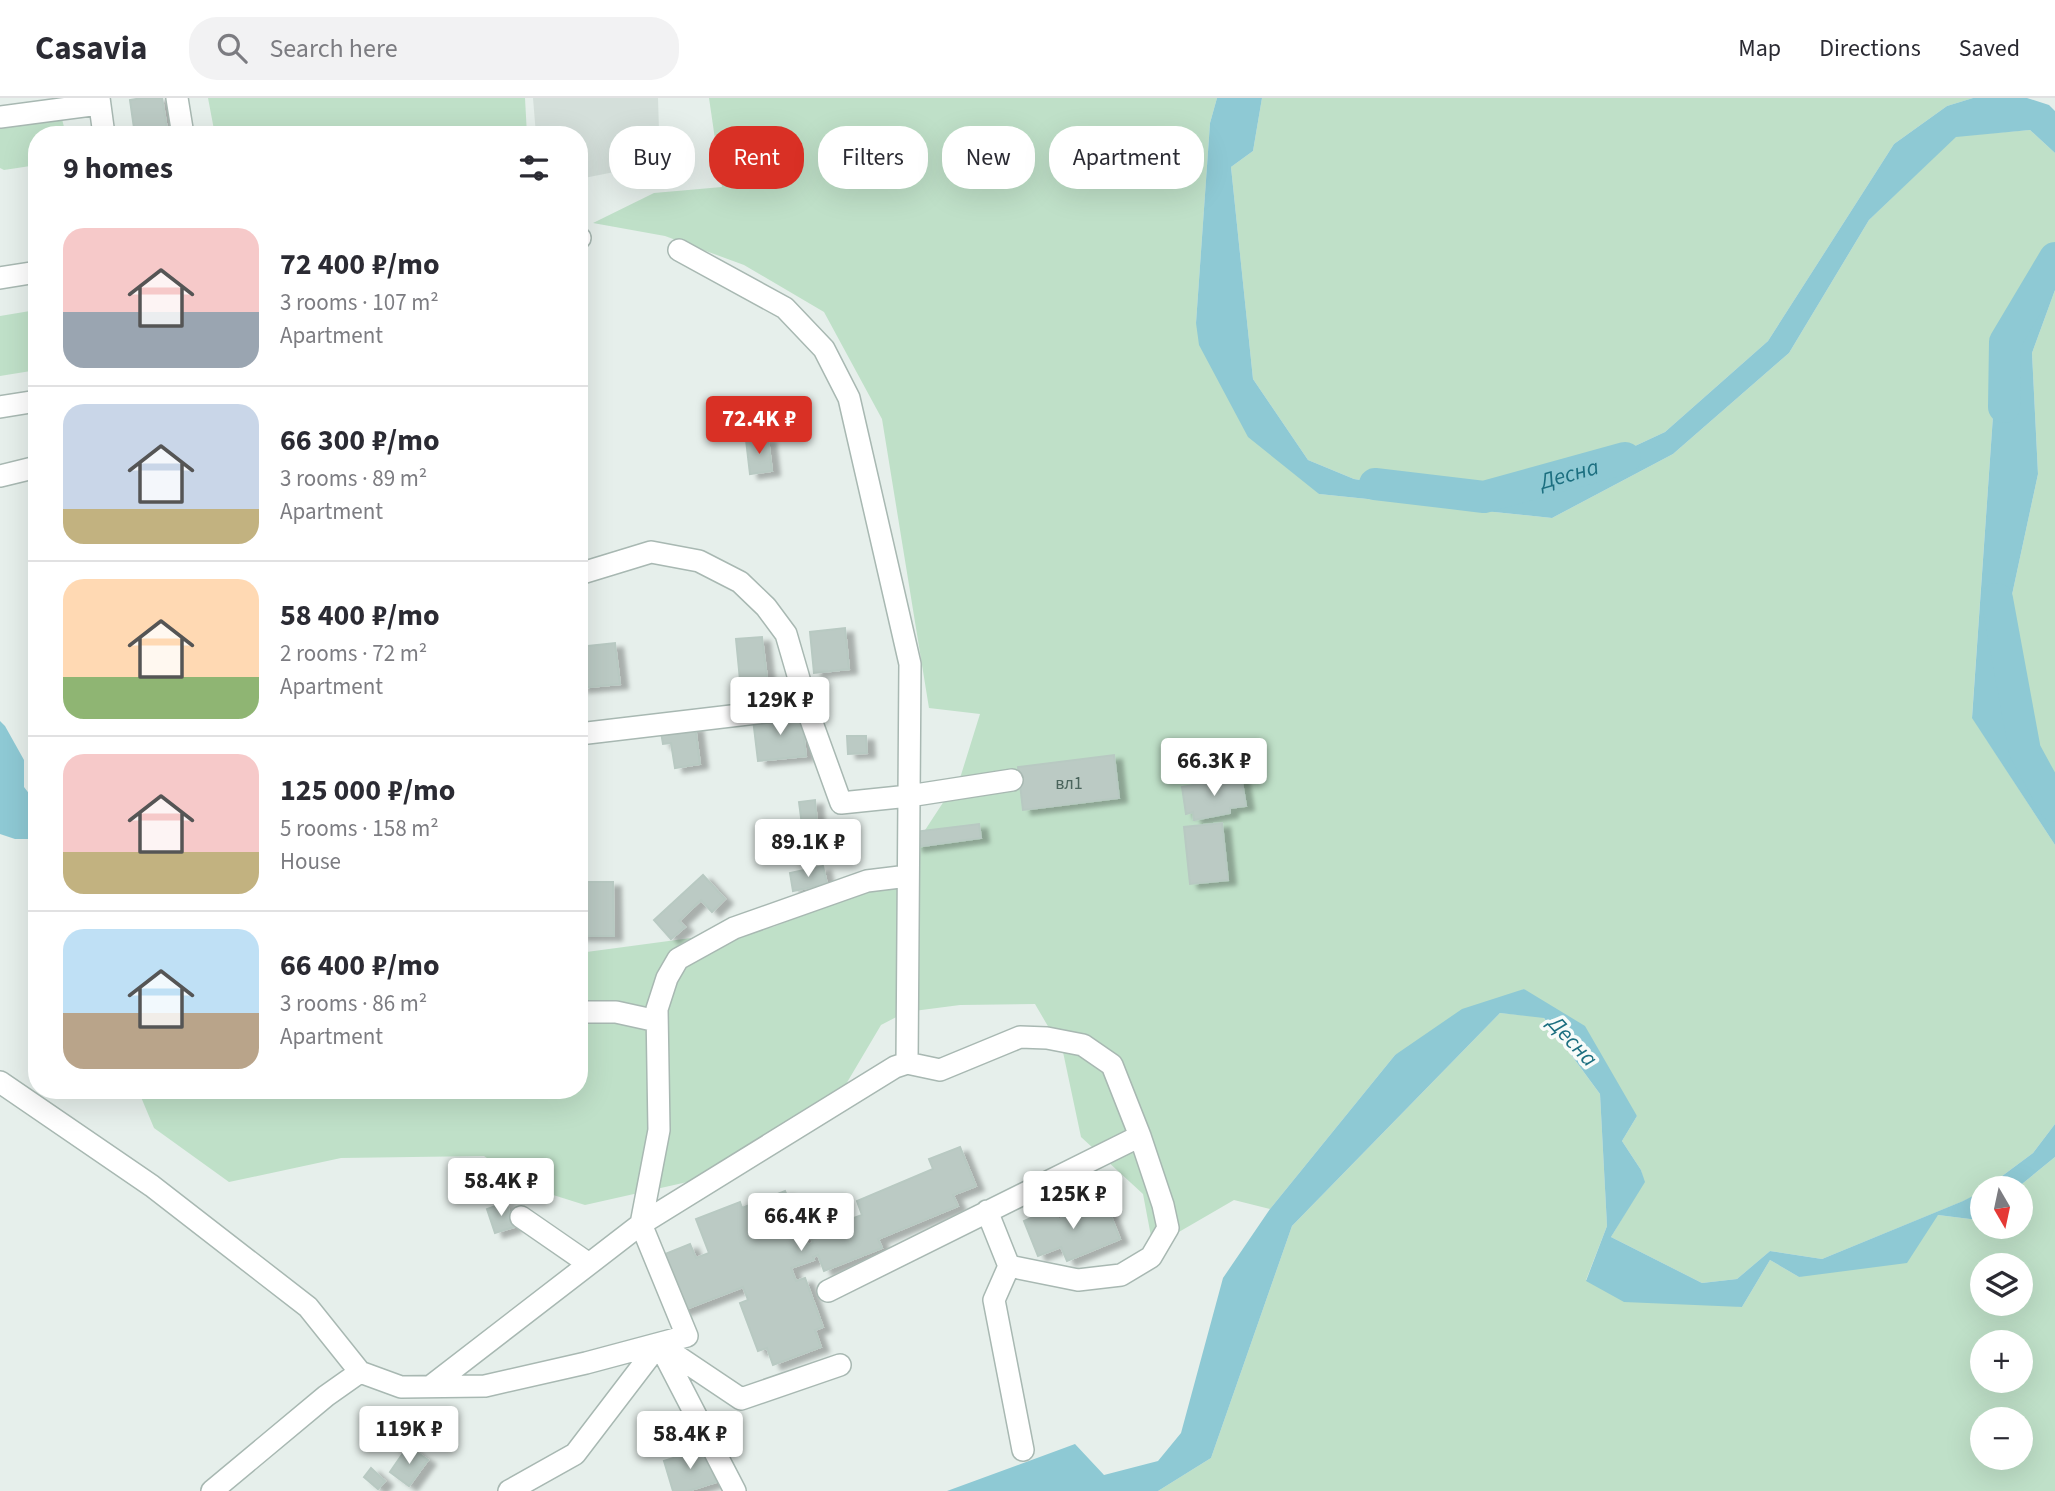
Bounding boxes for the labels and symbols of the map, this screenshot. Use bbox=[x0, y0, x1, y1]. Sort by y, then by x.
pin: 72.4K ₽ bbox=[694, 396, 824, 456]
water label: Десна bbox=[1534, 450, 1602, 498]
pin: 129K ₽ bbox=[723, 678, 837, 737]
pin: 66.3K ₽ bbox=[1149, 738, 1279, 798]
house number: вл1 bbox=[1055, 771, 1083, 796]
pin: 89.1K ₽ bbox=[743, 820, 873, 879]
water label: Десна bbox=[1539, 1006, 1606, 1074]
pin: 58.4K ₽ bbox=[436, 1158, 566, 1218]
pin: 125K ₽ bbox=[1016, 1172, 1130, 1231]
north arrow bbox=[1970, 1176, 2034, 1239]
pin: 66.4K ₽ bbox=[736, 1194, 866, 1253]
pin: 119K ₽ bbox=[352, 1406, 466, 1466]
pin: 58.4K ₽ bbox=[625, 1412, 755, 1471]

